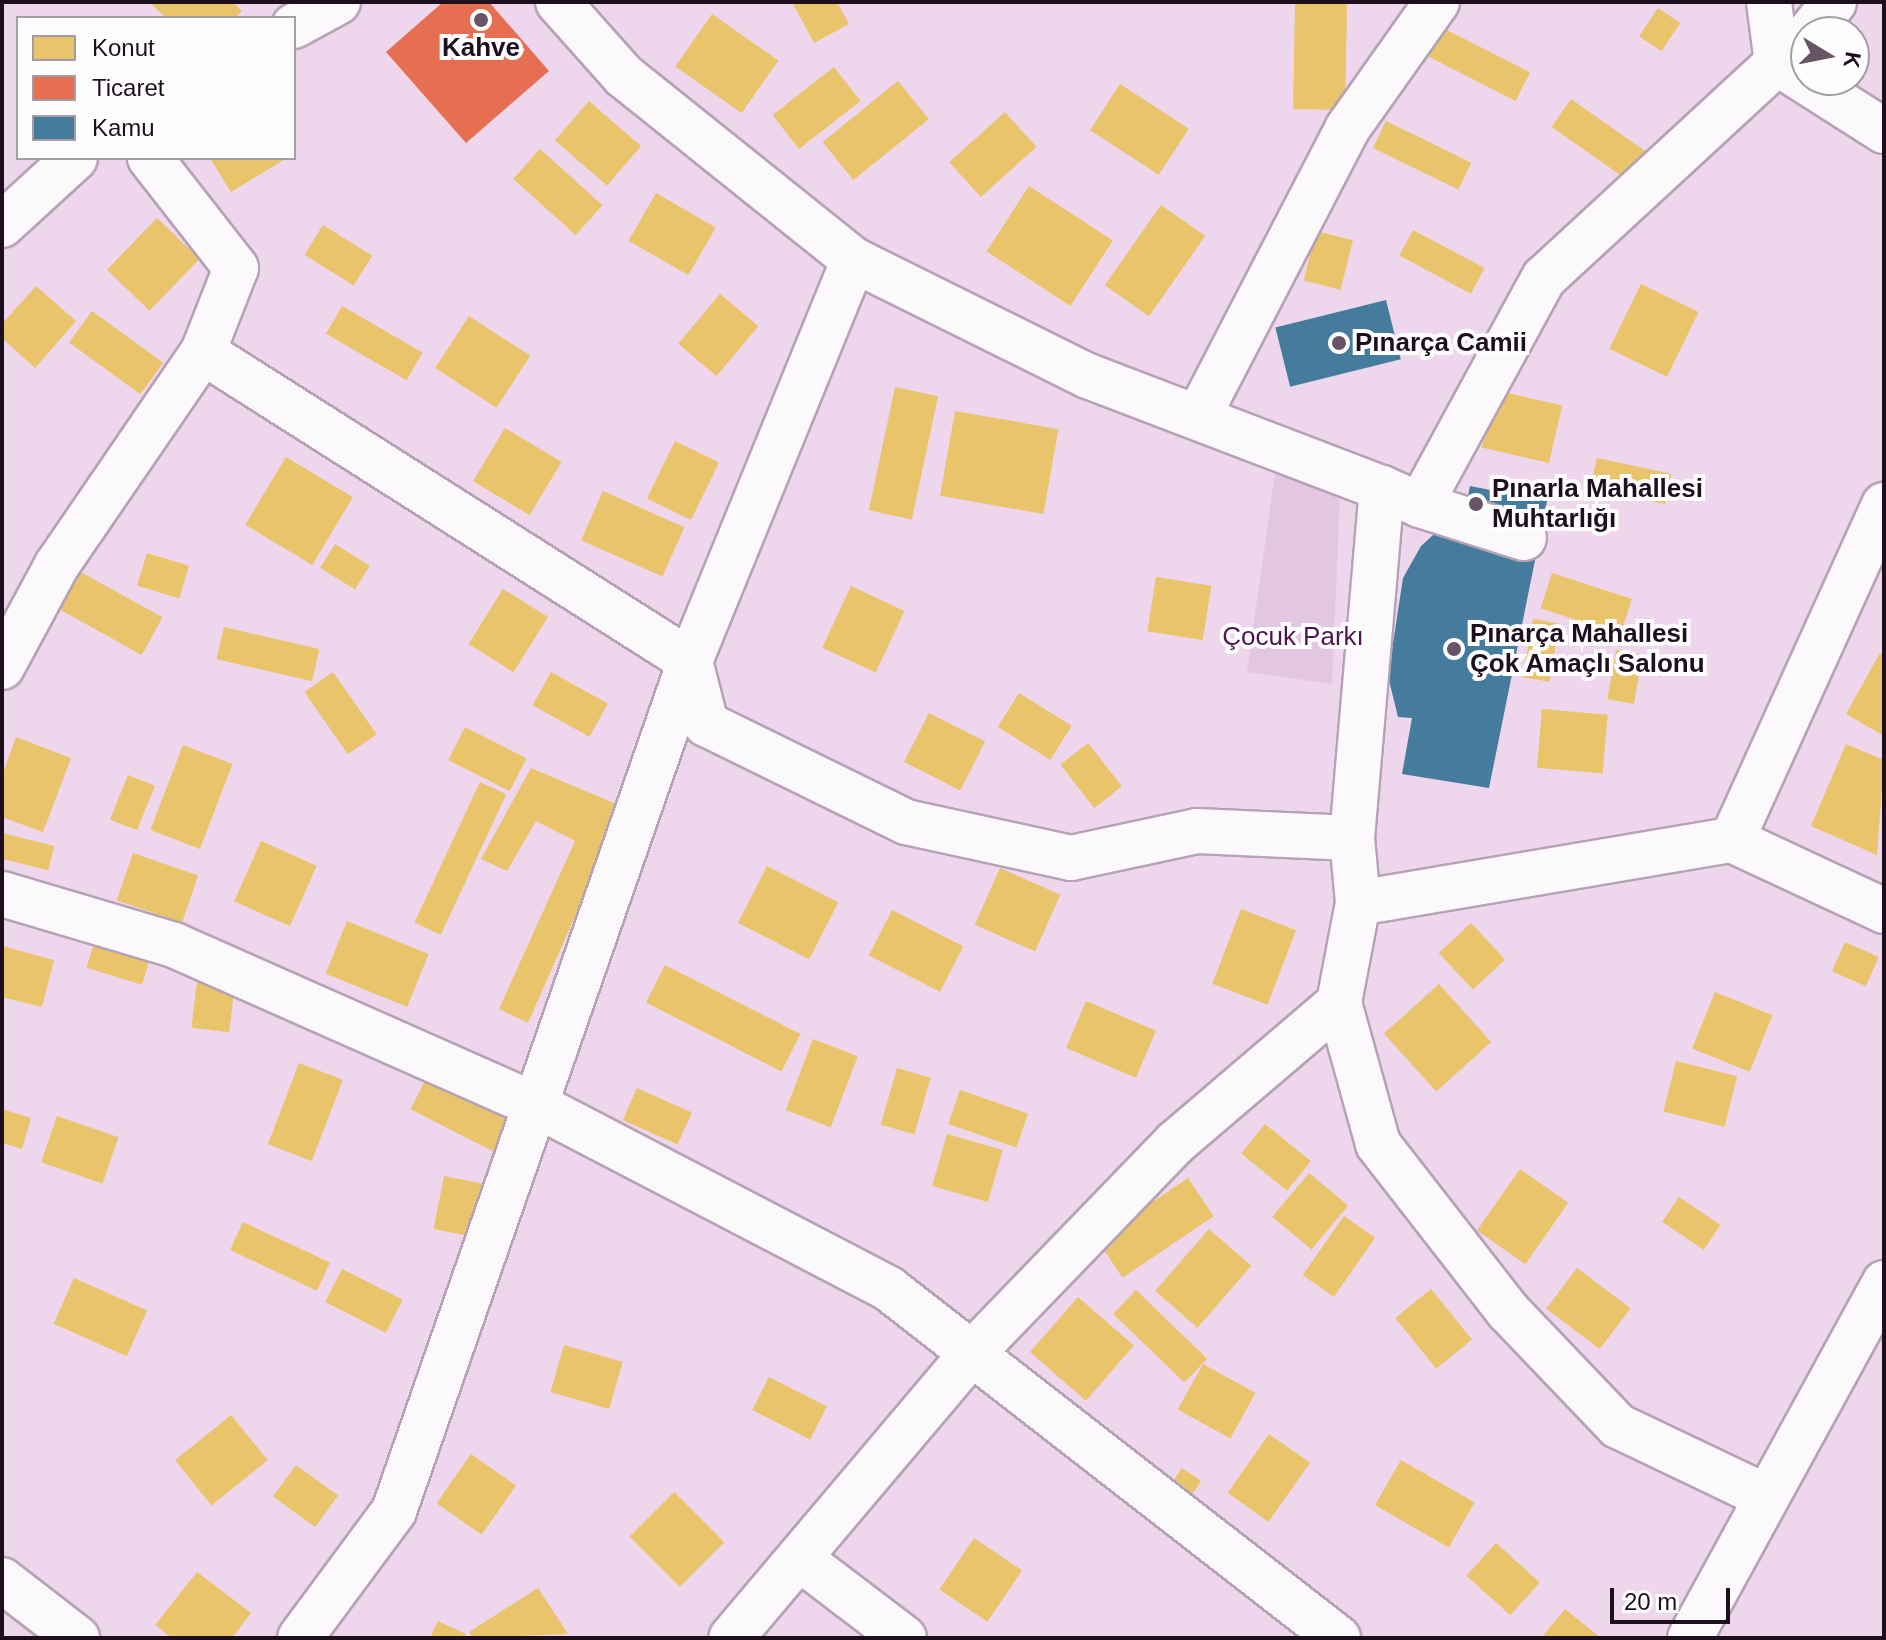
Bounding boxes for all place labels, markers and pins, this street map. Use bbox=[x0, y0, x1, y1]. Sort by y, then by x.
marker: Kahve bbox=[472, 11, 490, 29]
place label: Kahve bbox=[442, 32, 520, 64]
place label: Pınarça Camii bbox=[1355, 327, 1527, 359]
marker: Pınarça Camii bbox=[1330, 334, 1348, 352]
place label: Pınarla Mahallesi Muhtarlığı bbox=[1492, 473, 1703, 534]
marker: Pınarla Mahallesi Muhtarlığı bbox=[1467, 495, 1485, 513]
place label: Pınarça Mahallesi Çok Amaçlı Salonu bbox=[1470, 618, 1705, 680]
marker: Pınarça Mahallesi Çok Amaçlı Salonu bbox=[1445, 640, 1463, 658]

